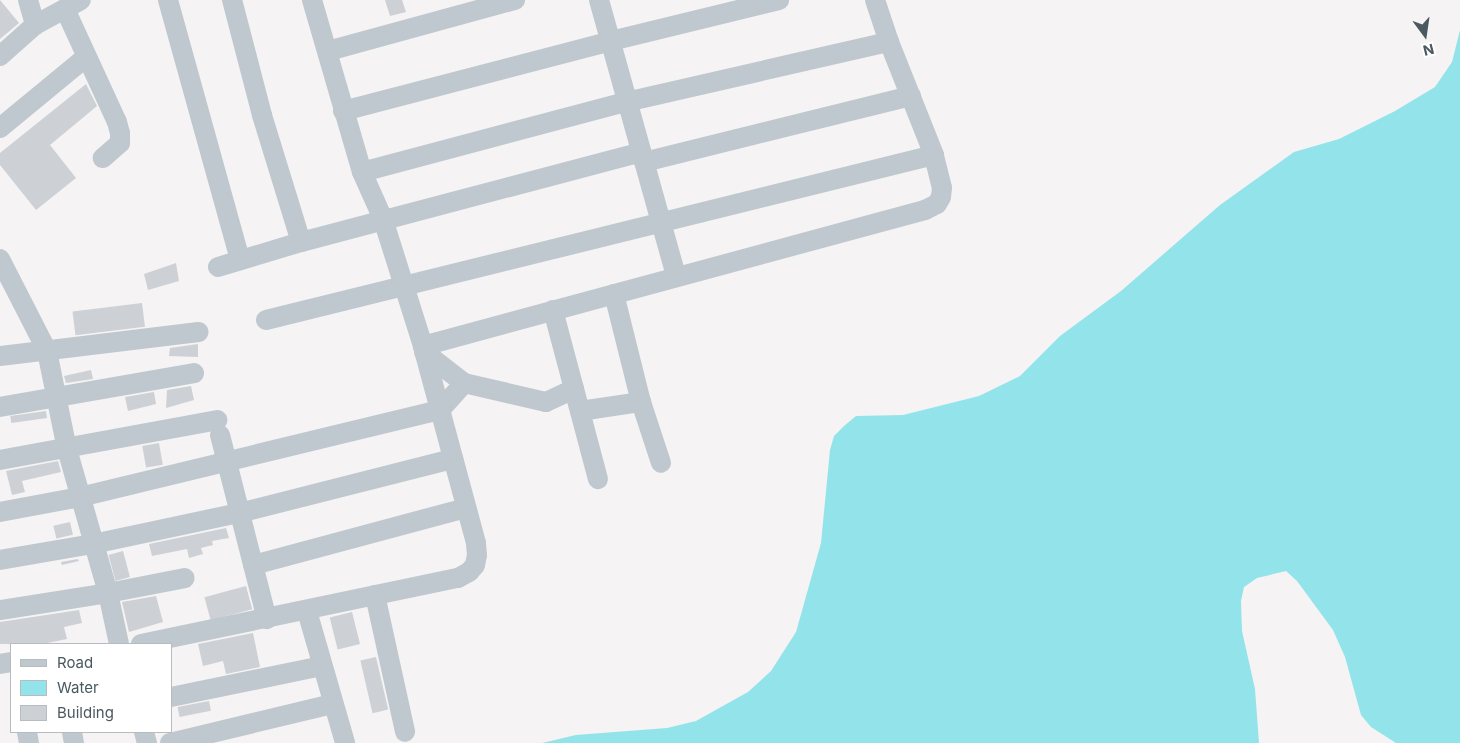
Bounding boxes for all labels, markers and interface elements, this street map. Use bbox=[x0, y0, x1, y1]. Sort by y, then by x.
north arrow bbox=[1400, 10, 1450, 60]
text: N bbox=[1422, 40, 1436, 60]
legend bbox=[10, 643, 172, 733]
text: Road bbox=[57, 653, 93, 672]
text: Water bbox=[57, 678, 99, 697]
text: Building bbox=[57, 703, 114, 722]

